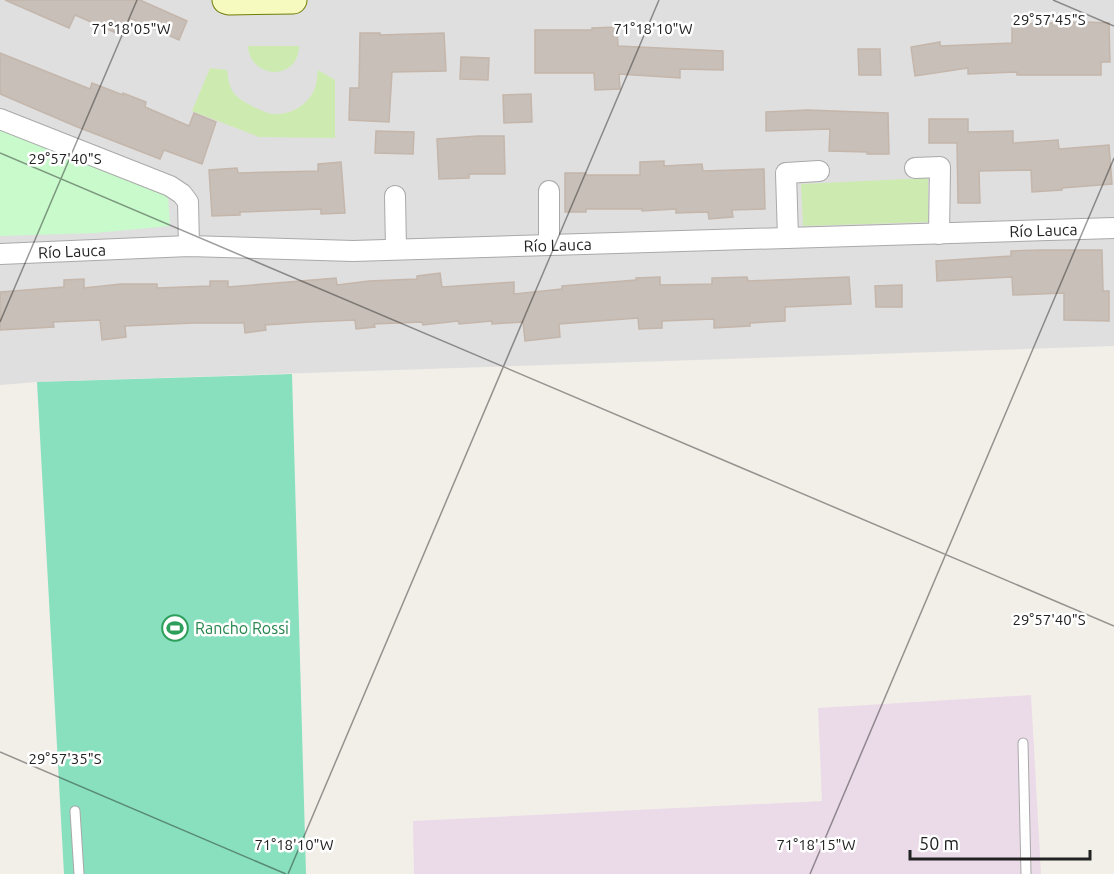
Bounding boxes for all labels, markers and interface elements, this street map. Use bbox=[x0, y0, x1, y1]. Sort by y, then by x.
text: 29°57'45"S bbox=[1012, 11, 1086, 28]
text: 71°18'05"W bbox=[91, 20, 171, 37]
text: 71°18'10"W bbox=[613, 20, 693, 37]
text: 29°57'40"S bbox=[28, 150, 102, 167]
street label: Río Lauca bbox=[1009, 220, 1078, 240]
street label: Río Lauca bbox=[523, 235, 592, 255]
street label: Río Lauca bbox=[38, 241, 106, 261]
text: 29°57'40"S bbox=[1012, 611, 1086, 628]
sports icon: Rancho Rossi bbox=[160, 613, 190, 643]
place label: Rancho Rossi bbox=[195, 619, 289, 637]
text: 29°57'35"S bbox=[28, 750, 102, 767]
scale bar bbox=[910, 823, 1090, 861]
text: 50 m bbox=[919, 833, 959, 853]
text: 71°18'10"W bbox=[254, 836, 334, 853]
text: 71°18'15"W bbox=[776, 836, 856, 853]

